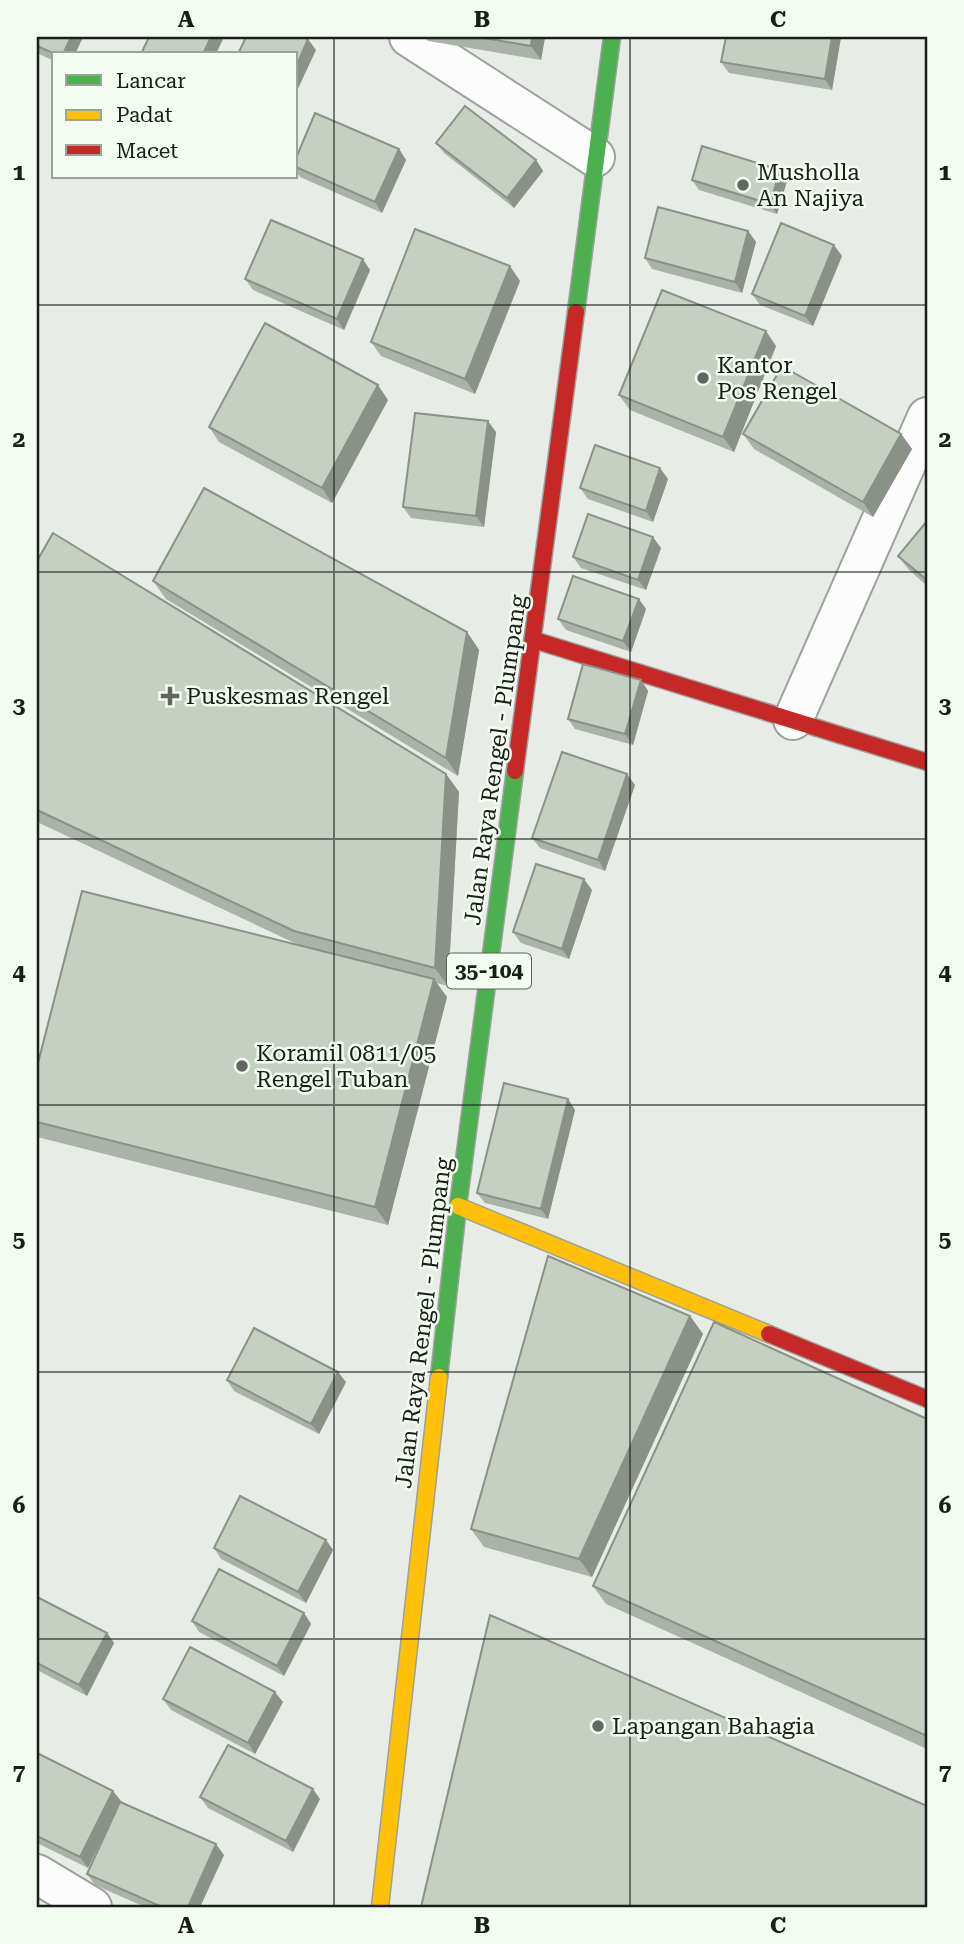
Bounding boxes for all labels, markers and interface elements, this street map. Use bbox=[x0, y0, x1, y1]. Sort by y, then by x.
text: A bbox=[178, 6, 195, 33]
text: B bbox=[474, 6, 490, 33]
text: C bbox=[770, 6, 786, 33]
legend bbox=[52, 52, 298, 178]
text: Lancar bbox=[116, 69, 186, 93]
text: Padat bbox=[116, 103, 173, 127]
text: Macet bbox=[116, 139, 178, 163]
text: 1 bbox=[13, 159, 26, 186]
place label: Musholla An Najiya bbox=[757, 159, 865, 212]
text: 1 bbox=[939, 159, 952, 186]
marker: Musholla An Najiya bbox=[735, 177, 751, 193]
place label: Kantor Pos Rengel bbox=[717, 352, 837, 405]
marker: Kantor Pos Rengel bbox=[695, 370, 711, 386]
text: 2 bbox=[13, 426, 25, 453]
text: 2 bbox=[939, 426, 951, 453]
street label: Jalan Raya Rengel - Plumpang bbox=[459, 593, 532, 927]
place label: Puskesmas Rengel bbox=[186, 683, 389, 710]
marker: Puskesmas Rengel bbox=[160, 686, 180, 706]
text: 3 bbox=[13, 692, 26, 719]
text: 3 bbox=[939, 692, 952, 719]
road number: 35-104 bbox=[447, 954, 531, 988]
text: 4 bbox=[13, 959, 26, 986]
text: 4 bbox=[939, 959, 952, 986]
place label: Koramil 0811/05 Rengel Tuban bbox=[256, 1040, 436, 1093]
marker: Koramil 0811/05 Rengel Tuban bbox=[234, 1058, 250, 1074]
street label: Jalan Raya Rengel - Plumpang bbox=[390, 1156, 457, 1490]
text: 5 bbox=[13, 1226, 26, 1253]
text: 5 bbox=[939, 1226, 952, 1253]
text: 6 bbox=[13, 1492, 26, 1519]
text: 6 bbox=[939, 1492, 952, 1519]
place label: Lapangan Bahagia bbox=[612, 1713, 815, 1740]
marker: Lapangan Bahagia bbox=[590, 1718, 606, 1734]
text: 7 bbox=[13, 1759, 26, 1786]
text: 7 bbox=[939, 1759, 952, 1786]
text: A bbox=[178, 1912, 195, 1939]
text: B bbox=[474, 1912, 490, 1939]
text: C bbox=[770, 1912, 786, 1939]

